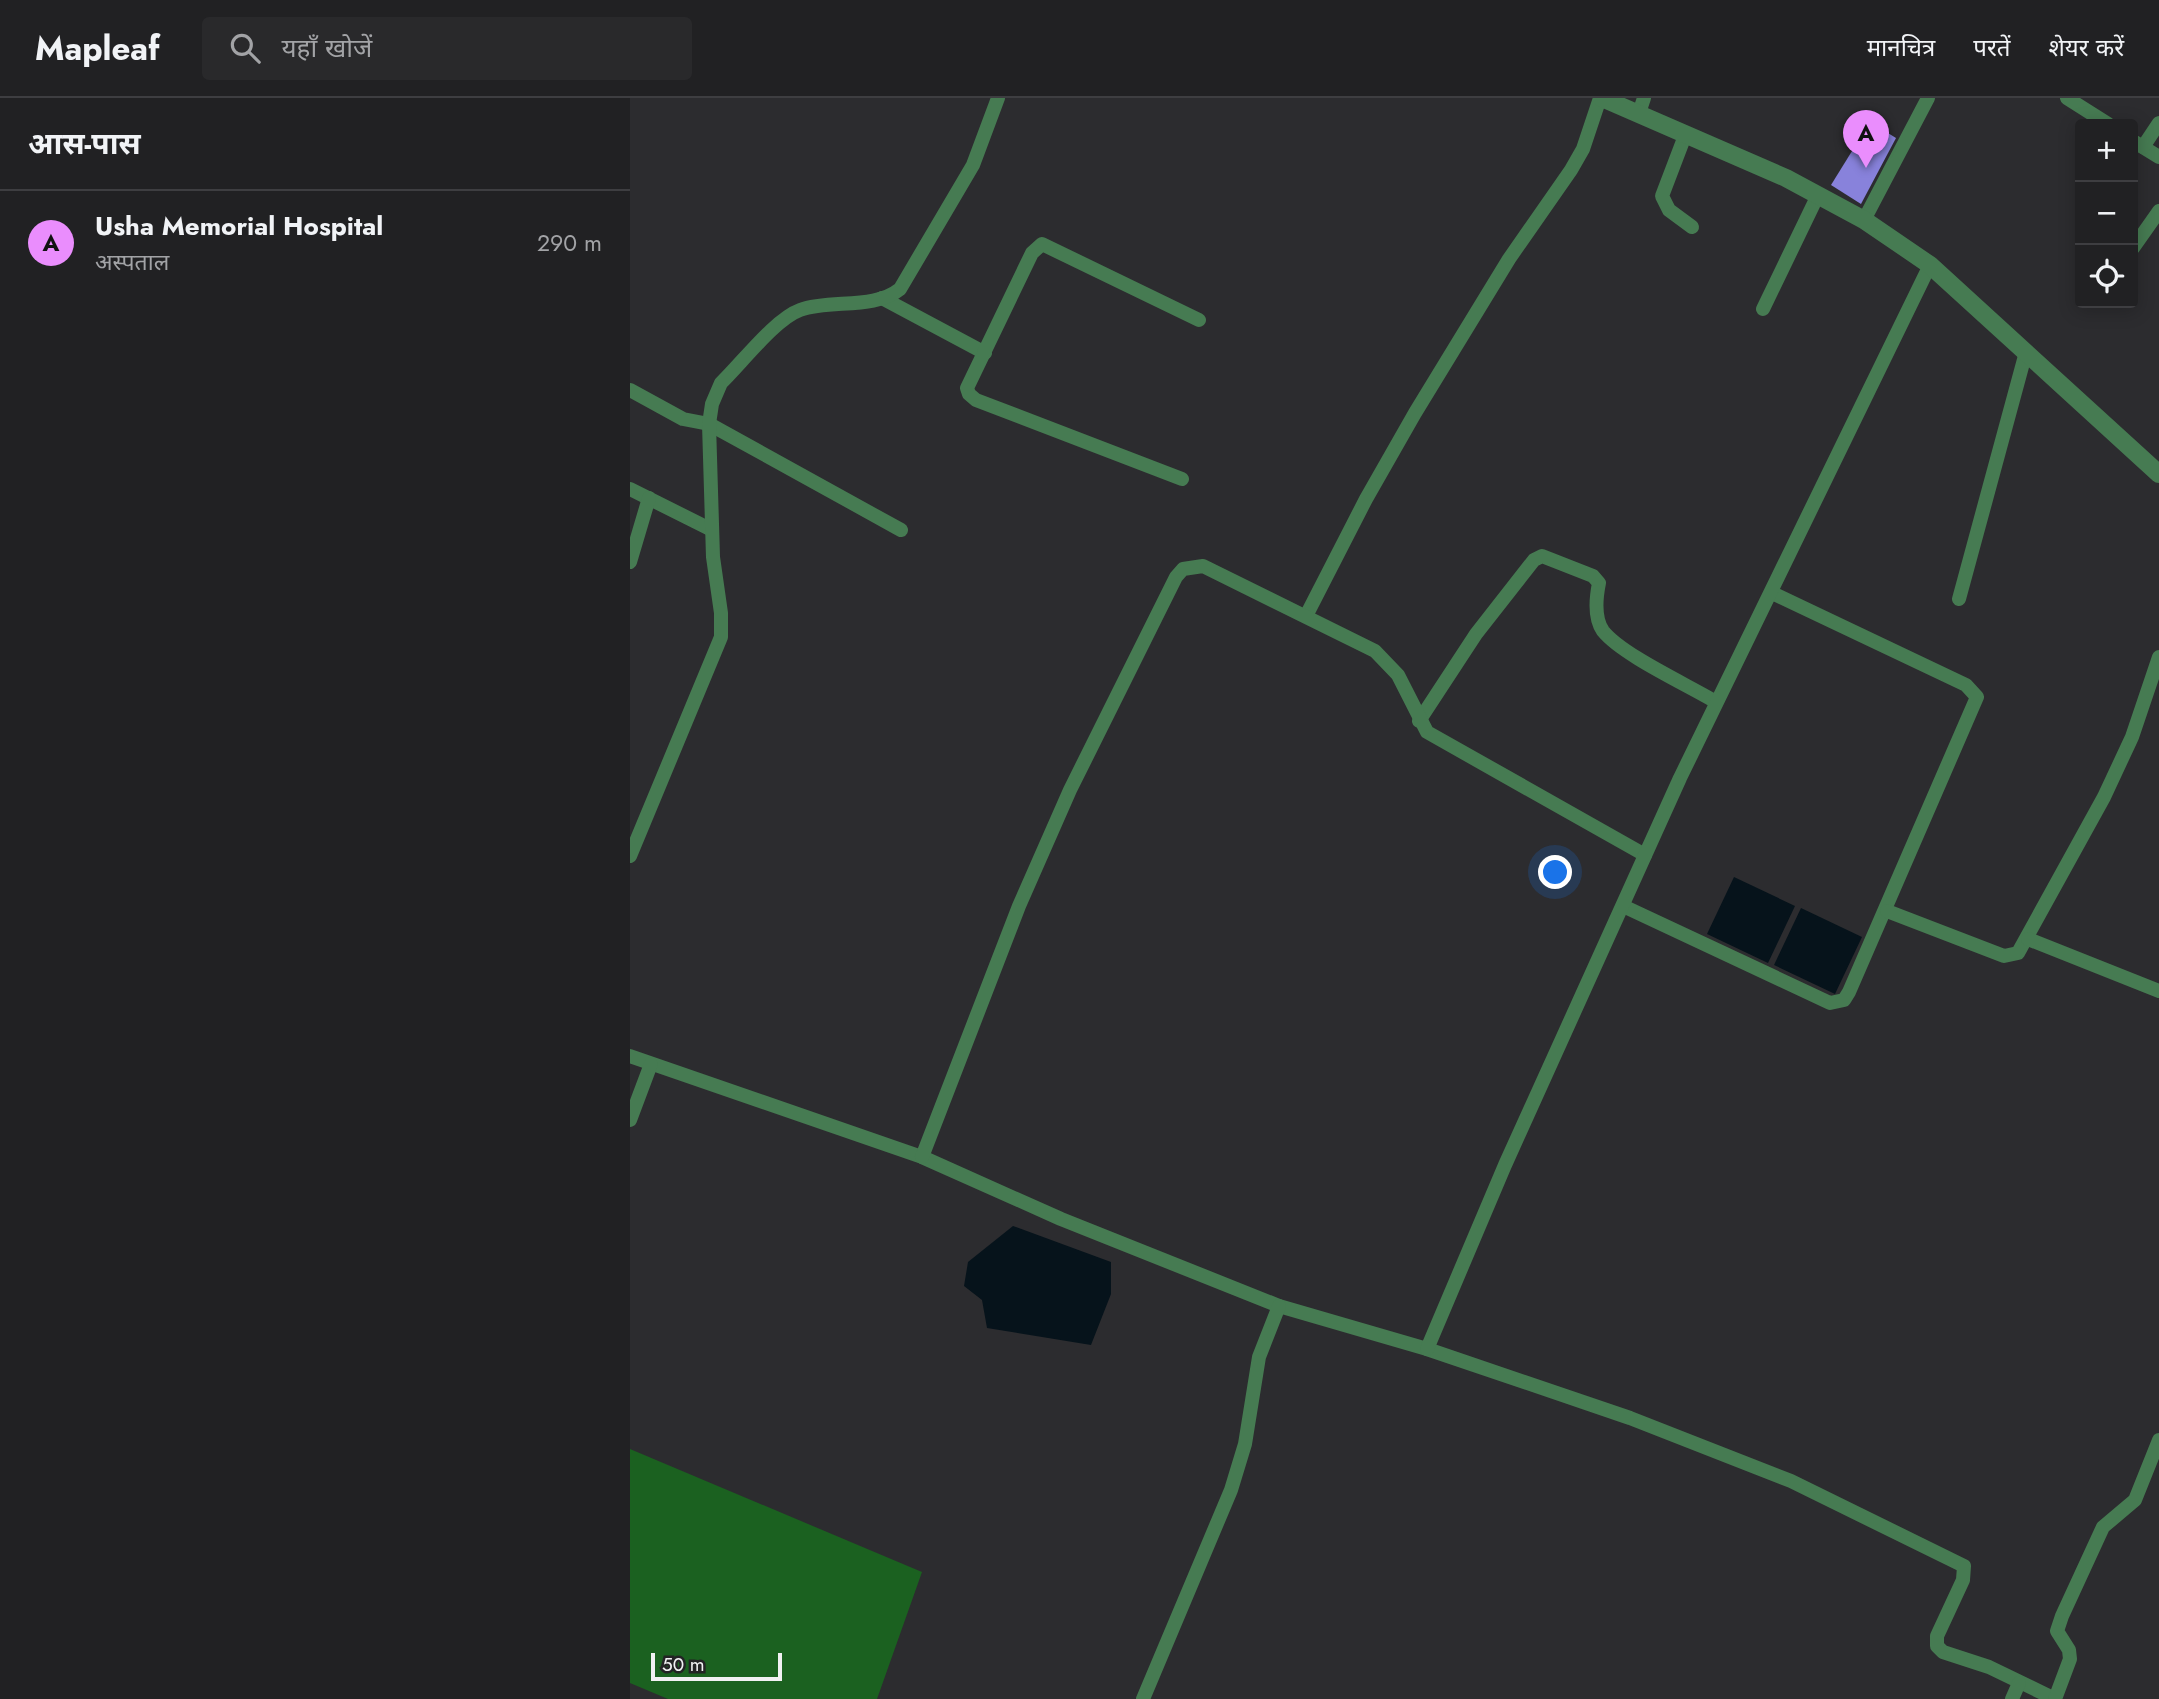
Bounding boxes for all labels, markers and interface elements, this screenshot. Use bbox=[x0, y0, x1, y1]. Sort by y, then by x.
search box bbox=[202, 17, 692, 80]
text: Mapleaf bbox=[35, 25, 160, 72]
icon: search bbox=[226, 29, 264, 67]
text: यहाँ खोजें bbox=[282, 29, 372, 67]
text: मानचित्र bbox=[1867, 30, 1935, 65]
text: परतें bbox=[1973, 30, 2010, 65]
text: शेयर करें bbox=[2048, 30, 2124, 65]
pin: A bbox=[1843, 110, 1889, 168]
map controls bbox=[2075, 119, 2138, 308]
button: + bbox=[2075, 119, 2138, 182]
text: आस-पास bbox=[28, 122, 141, 165]
button: − bbox=[2075, 182, 2138, 245]
text: Usha Memorial Hospital bbox=[95, 207, 383, 245]
text: A bbox=[43, 226, 59, 260]
text: 290 m bbox=[537, 226, 602, 260]
text: अस्पताल bbox=[95, 245, 169, 279]
button: locate bbox=[2075, 245, 2138, 308]
your location bbox=[1538, 855, 1572, 889]
scale bar bbox=[651, 1650, 782, 1682]
text: 50 m bbox=[662, 1651, 705, 1678]

